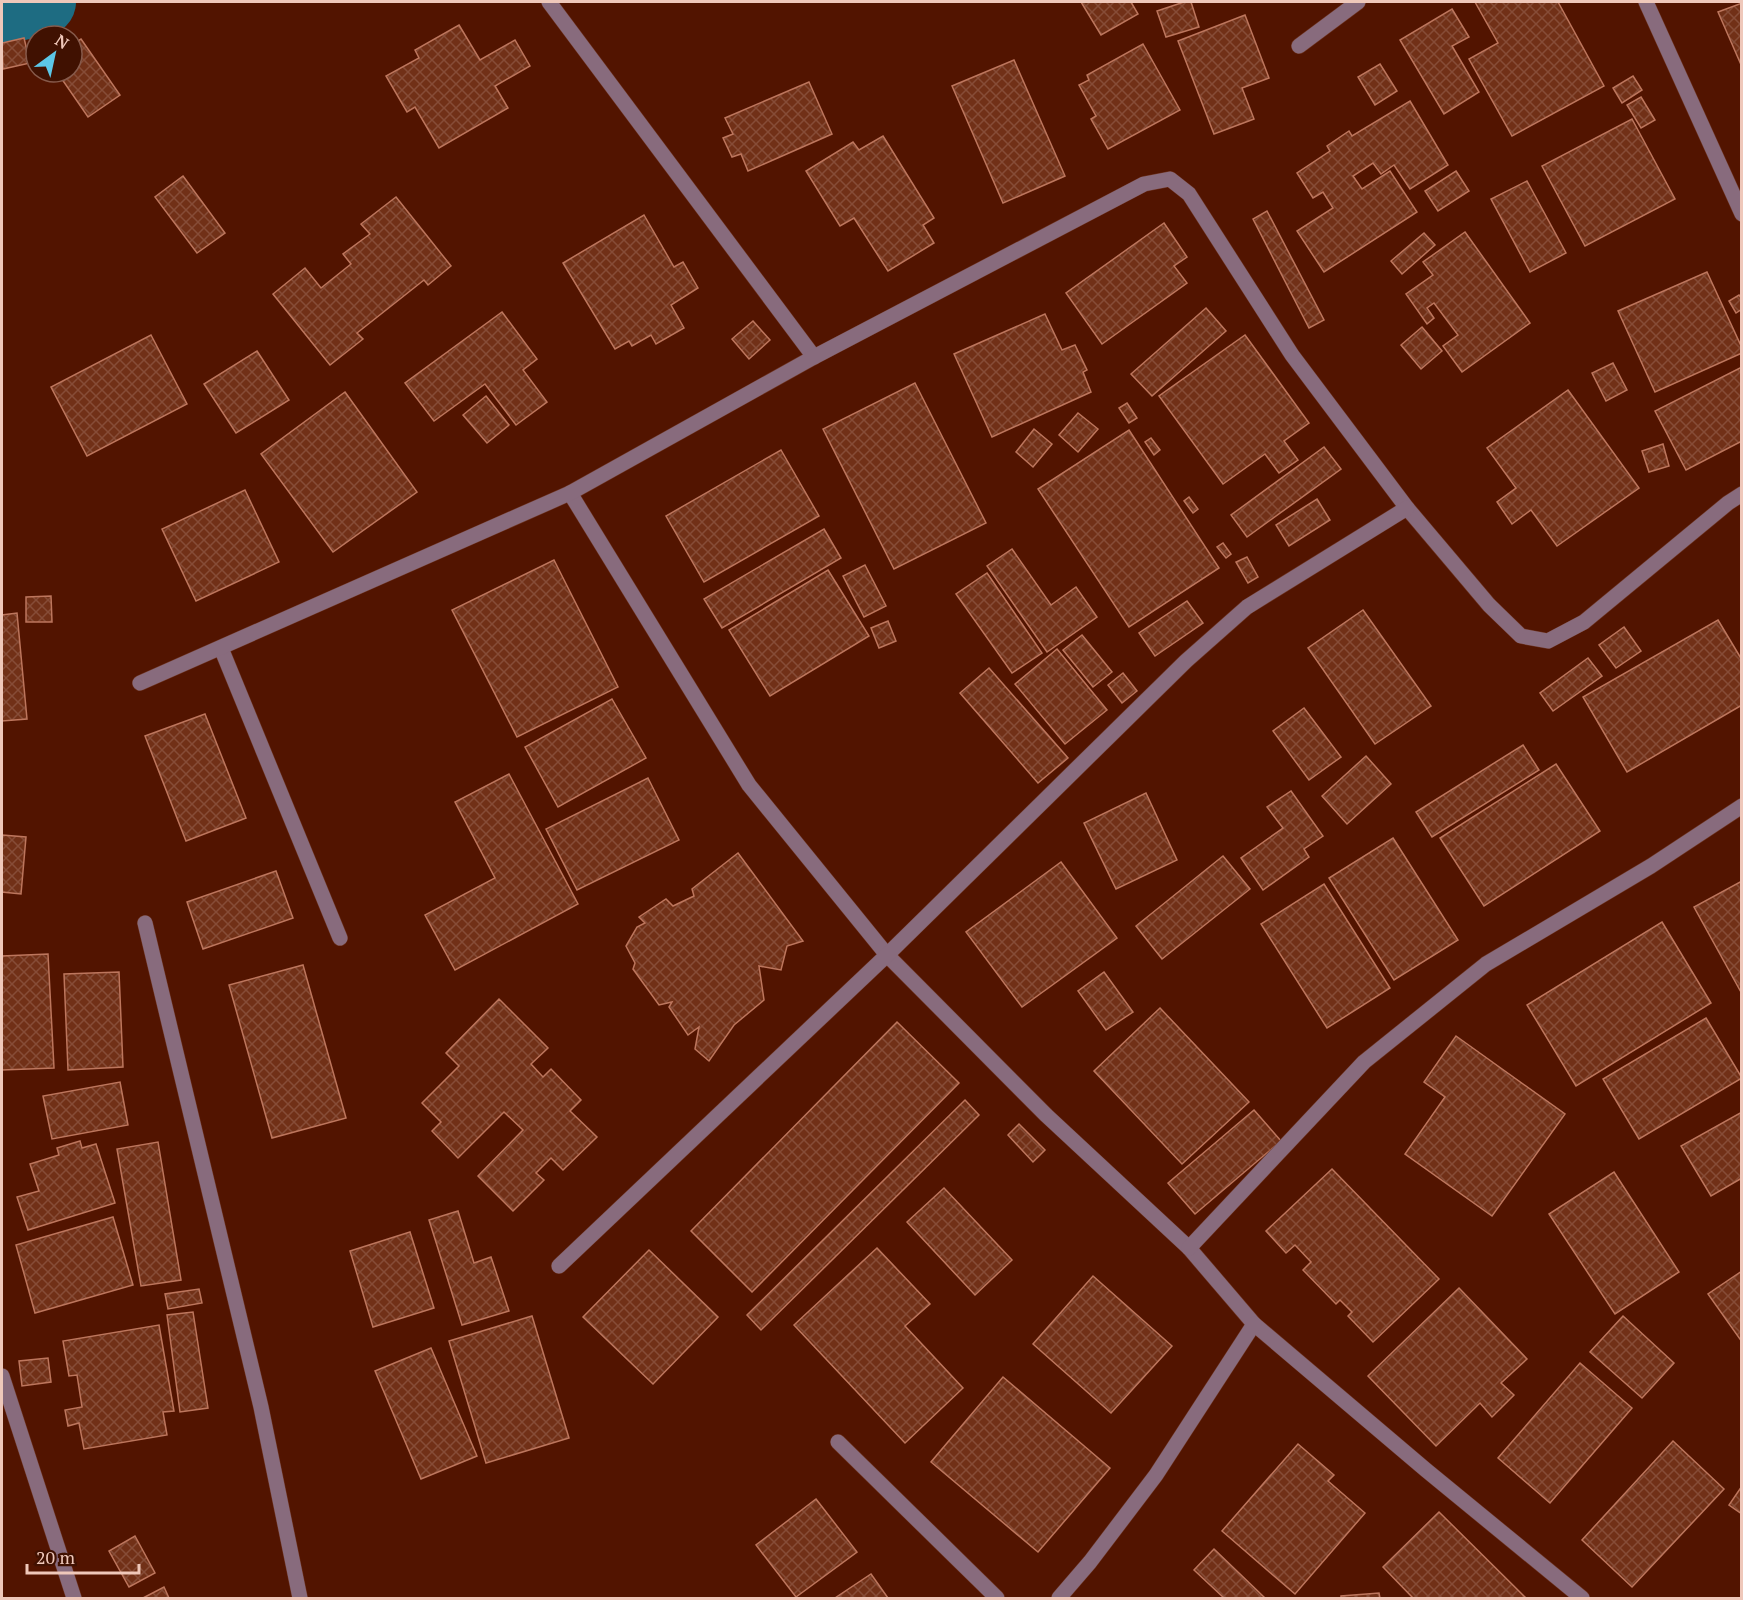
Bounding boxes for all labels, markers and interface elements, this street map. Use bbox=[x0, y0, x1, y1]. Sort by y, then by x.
north arrow bbox=[24, 24, 84, 84]
text: N bbox=[51, 29, 73, 54]
scale bar bbox=[27, 1537, 140, 1575]
text: 20 m bbox=[36, 1545, 76, 1569]

